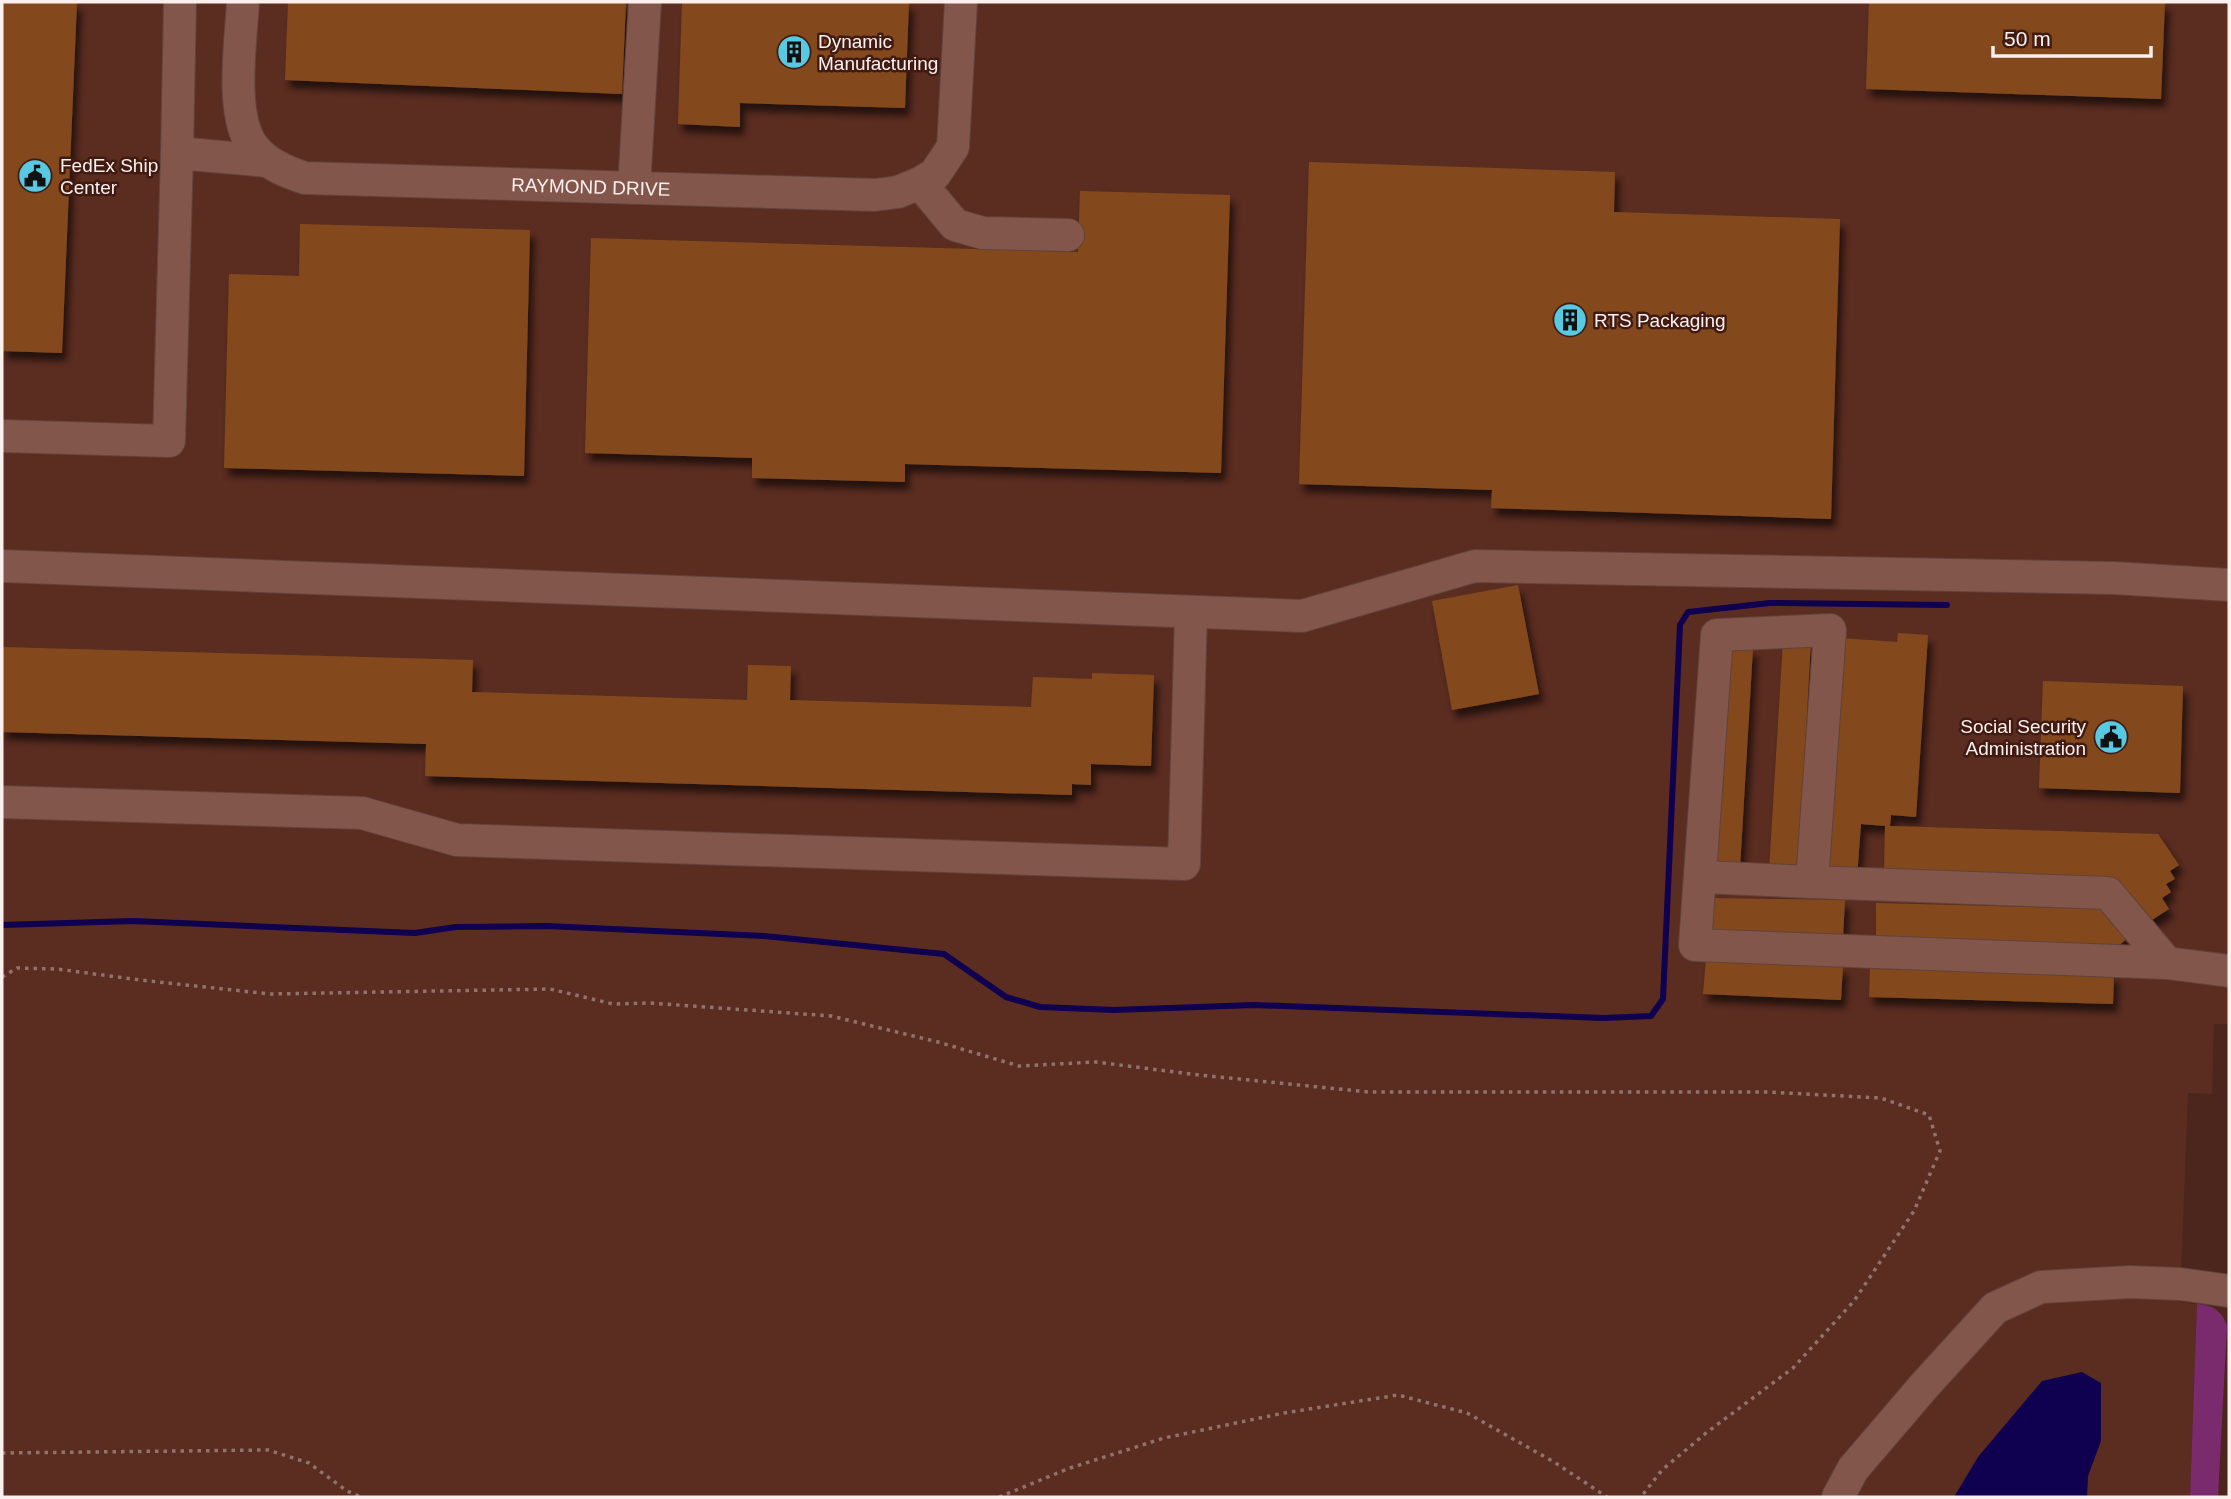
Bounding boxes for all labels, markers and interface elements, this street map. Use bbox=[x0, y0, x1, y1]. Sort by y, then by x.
scale bar bbox=[1993, 14, 2150, 58]
text: 50 m bbox=[2004, 27, 2051, 50]
place label: Dynamic Manufacturing bbox=[818, 31, 938, 74]
building icon: Dynamic Manufacturing bbox=[775, 33, 813, 71]
place label: FedEx Ship Center bbox=[60, 155, 158, 198]
public building icon: FedEx Ship Center bbox=[16, 157, 54, 195]
street label: RAYMOND DRIVE bbox=[511, 174, 671, 199]
building icon: RTS Packaging bbox=[1551, 301, 1589, 339]
place label: RTS Packaging bbox=[1594, 310, 1726, 331]
place label: Social Security Administration bbox=[1960, 716, 2086, 759]
public building icon: Social Security Administration bbox=[2092, 718, 2130, 756]

